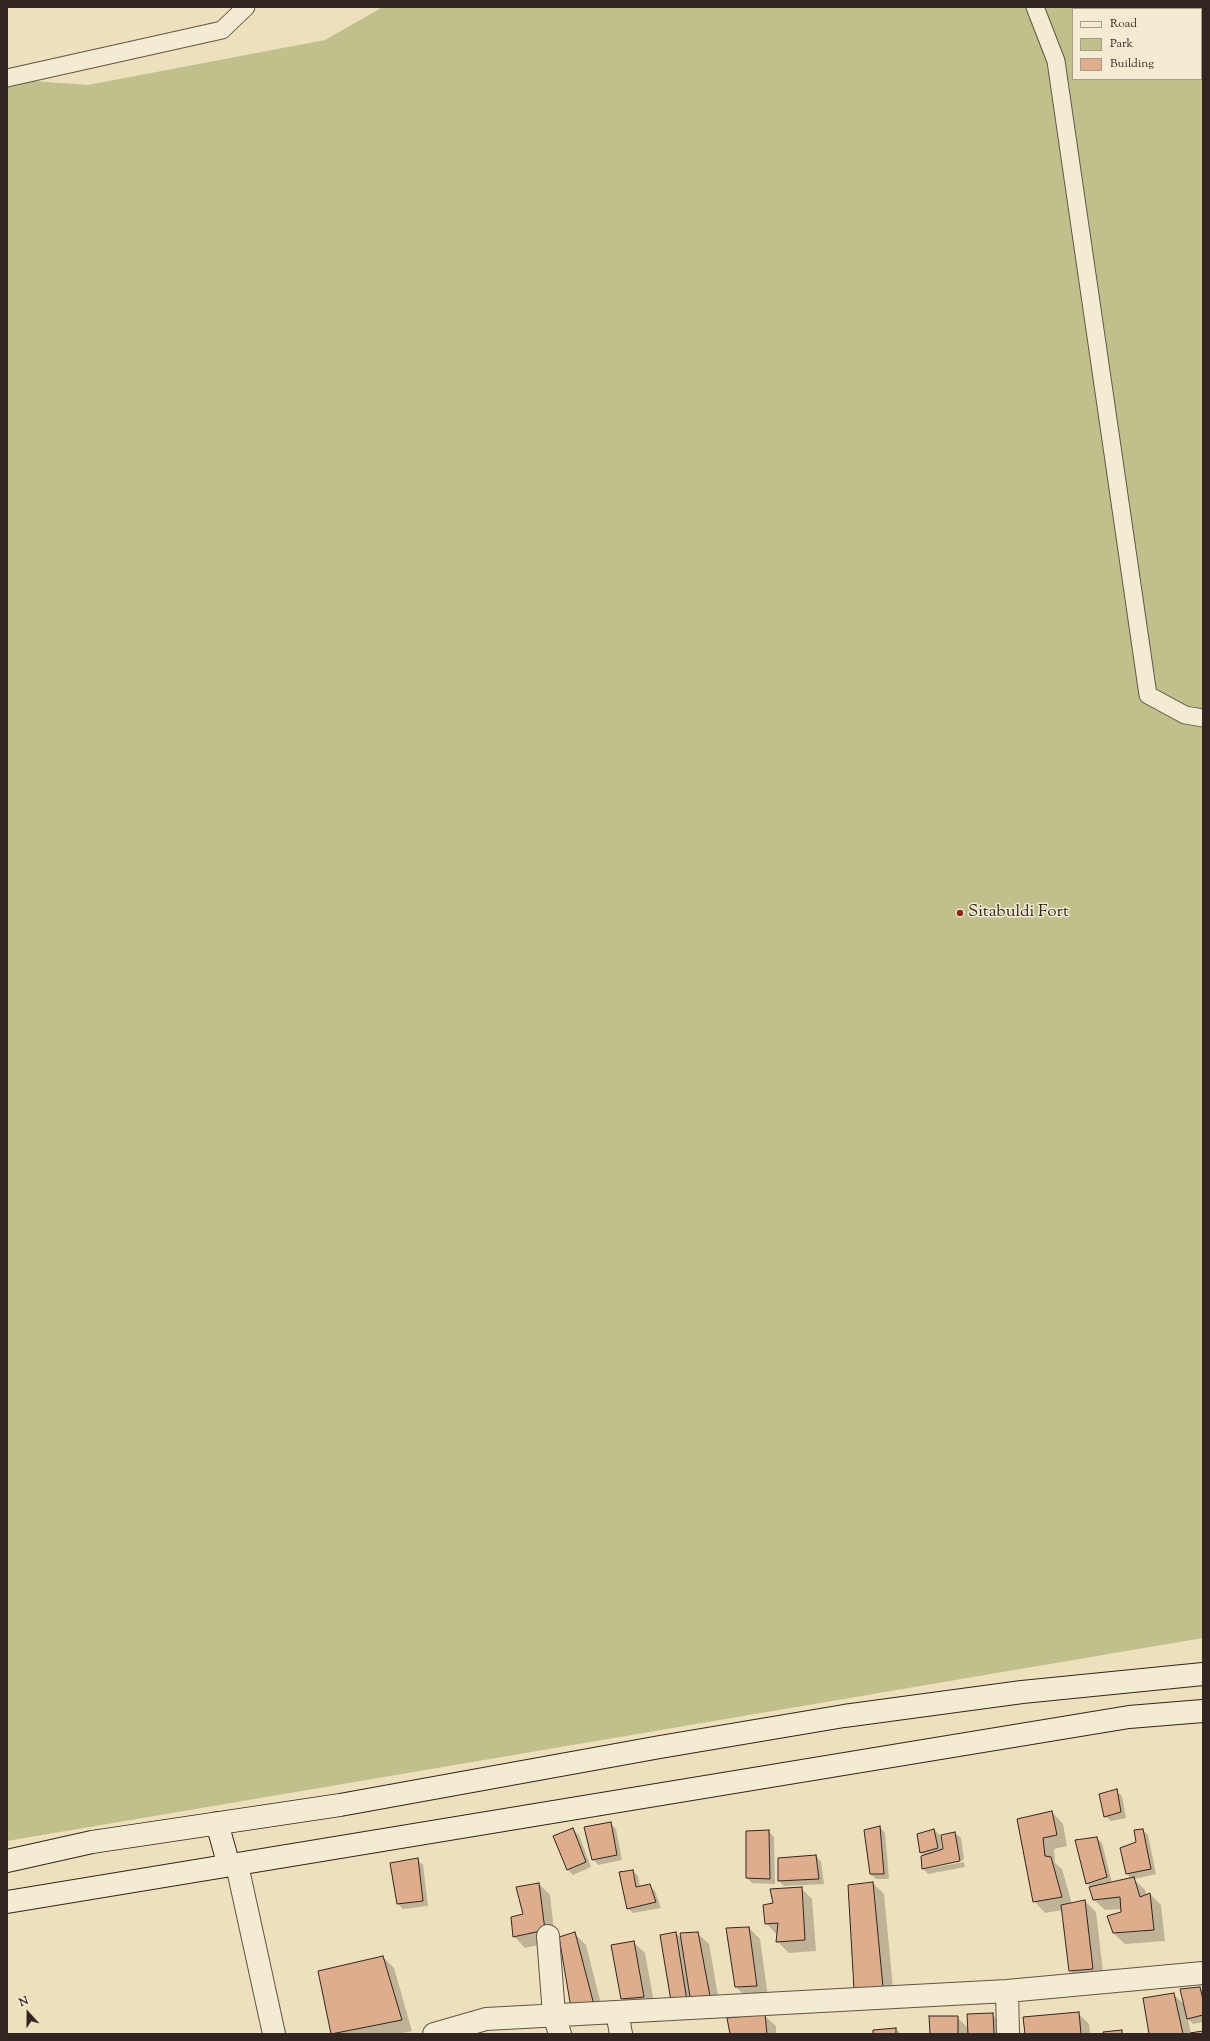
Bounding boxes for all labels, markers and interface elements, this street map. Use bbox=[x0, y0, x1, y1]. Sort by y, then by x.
legend bbox=[1072, 8, 1202, 80]
text: Road bbox=[1110, 15, 1137, 33]
text: Park bbox=[1110, 35, 1133, 53]
text: Building bbox=[1110, 55, 1154, 73]
place label: Sitabuldi Fort bbox=[968, 903, 1069, 923]
marker: Sitabuldi Fort bbox=[955, 908, 965, 918]
north arrow bbox=[8, 1993, 48, 2033]
text: N bbox=[17, 1993, 31, 2011]

